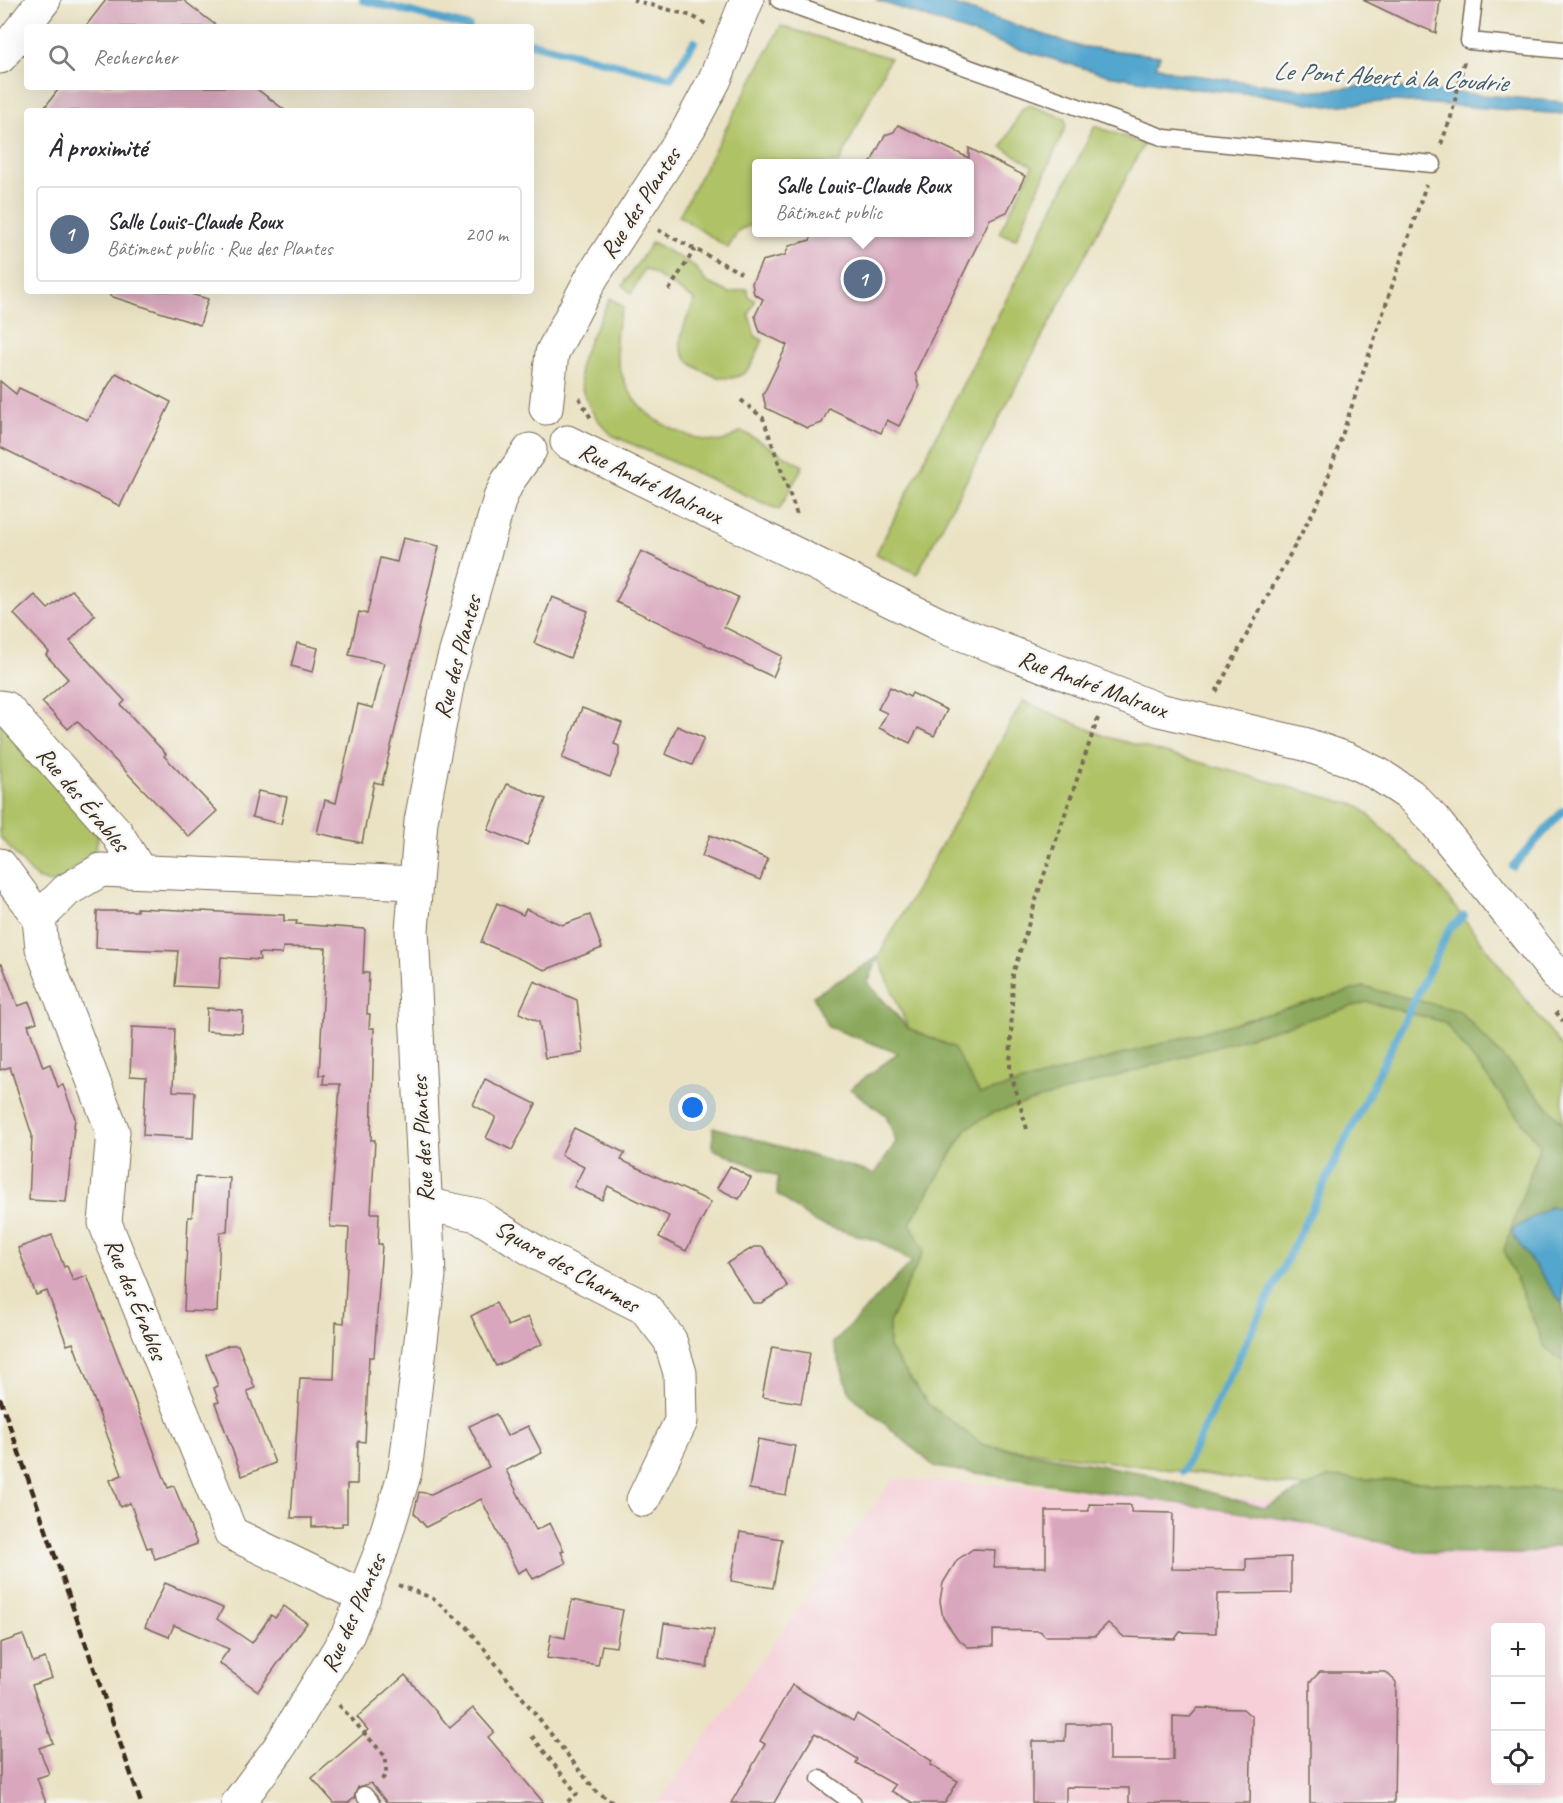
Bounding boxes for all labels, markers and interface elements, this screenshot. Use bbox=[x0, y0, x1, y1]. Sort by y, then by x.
search box bbox=[24, 24, 534, 90]
icon: search bbox=[45, 41, 78, 74]
text: Rechercher bbox=[93, 43, 177, 71]
water label: Le Pont Abert à la Coudrie bbox=[1272, 54, 1511, 99]
text: À proximité bbox=[48, 131, 147, 164]
street label: Rue des Plantes bbox=[593, 140, 688, 264]
popup bbox=[752, 159, 974, 237]
text: Salle Louis-Claude Roux bbox=[775, 172, 951, 200]
text: Bâtiment public bbox=[775, 200, 882, 225]
text: Salle Louis-Claude Roux bbox=[107, 208, 282, 236]
text: 1 bbox=[65, 222, 74, 247]
text: 200 m bbox=[465, 222, 508, 247]
text: Bâtiment public · Rue des Plantes bbox=[107, 236, 332, 261]
pin: 1 bbox=[844, 256, 882, 302]
street label: Rue André Malraux bbox=[574, 435, 729, 531]
street label: Rue des Plantes bbox=[426, 590, 488, 722]
street label: Rue André Malraux bbox=[1015, 643, 1173, 725]
street label: Rue des Érables bbox=[30, 740, 138, 860]
street label: Rue des Plantes bbox=[404, 1073, 440, 1203]
your location bbox=[678, 1093, 707, 1122]
street label: Square des Charmes bbox=[489, 1213, 646, 1320]
street label: Rue des Érables bbox=[98, 1234, 175, 1367]
street label: Rue des Plantes bbox=[314, 1548, 393, 1677]
map controls bbox=[1491, 1623, 1545, 1785]
button: + bbox=[1491, 1623, 1545, 1677]
button: − bbox=[1491, 1677, 1545, 1731]
button: locate bbox=[1491, 1731, 1545, 1785]

